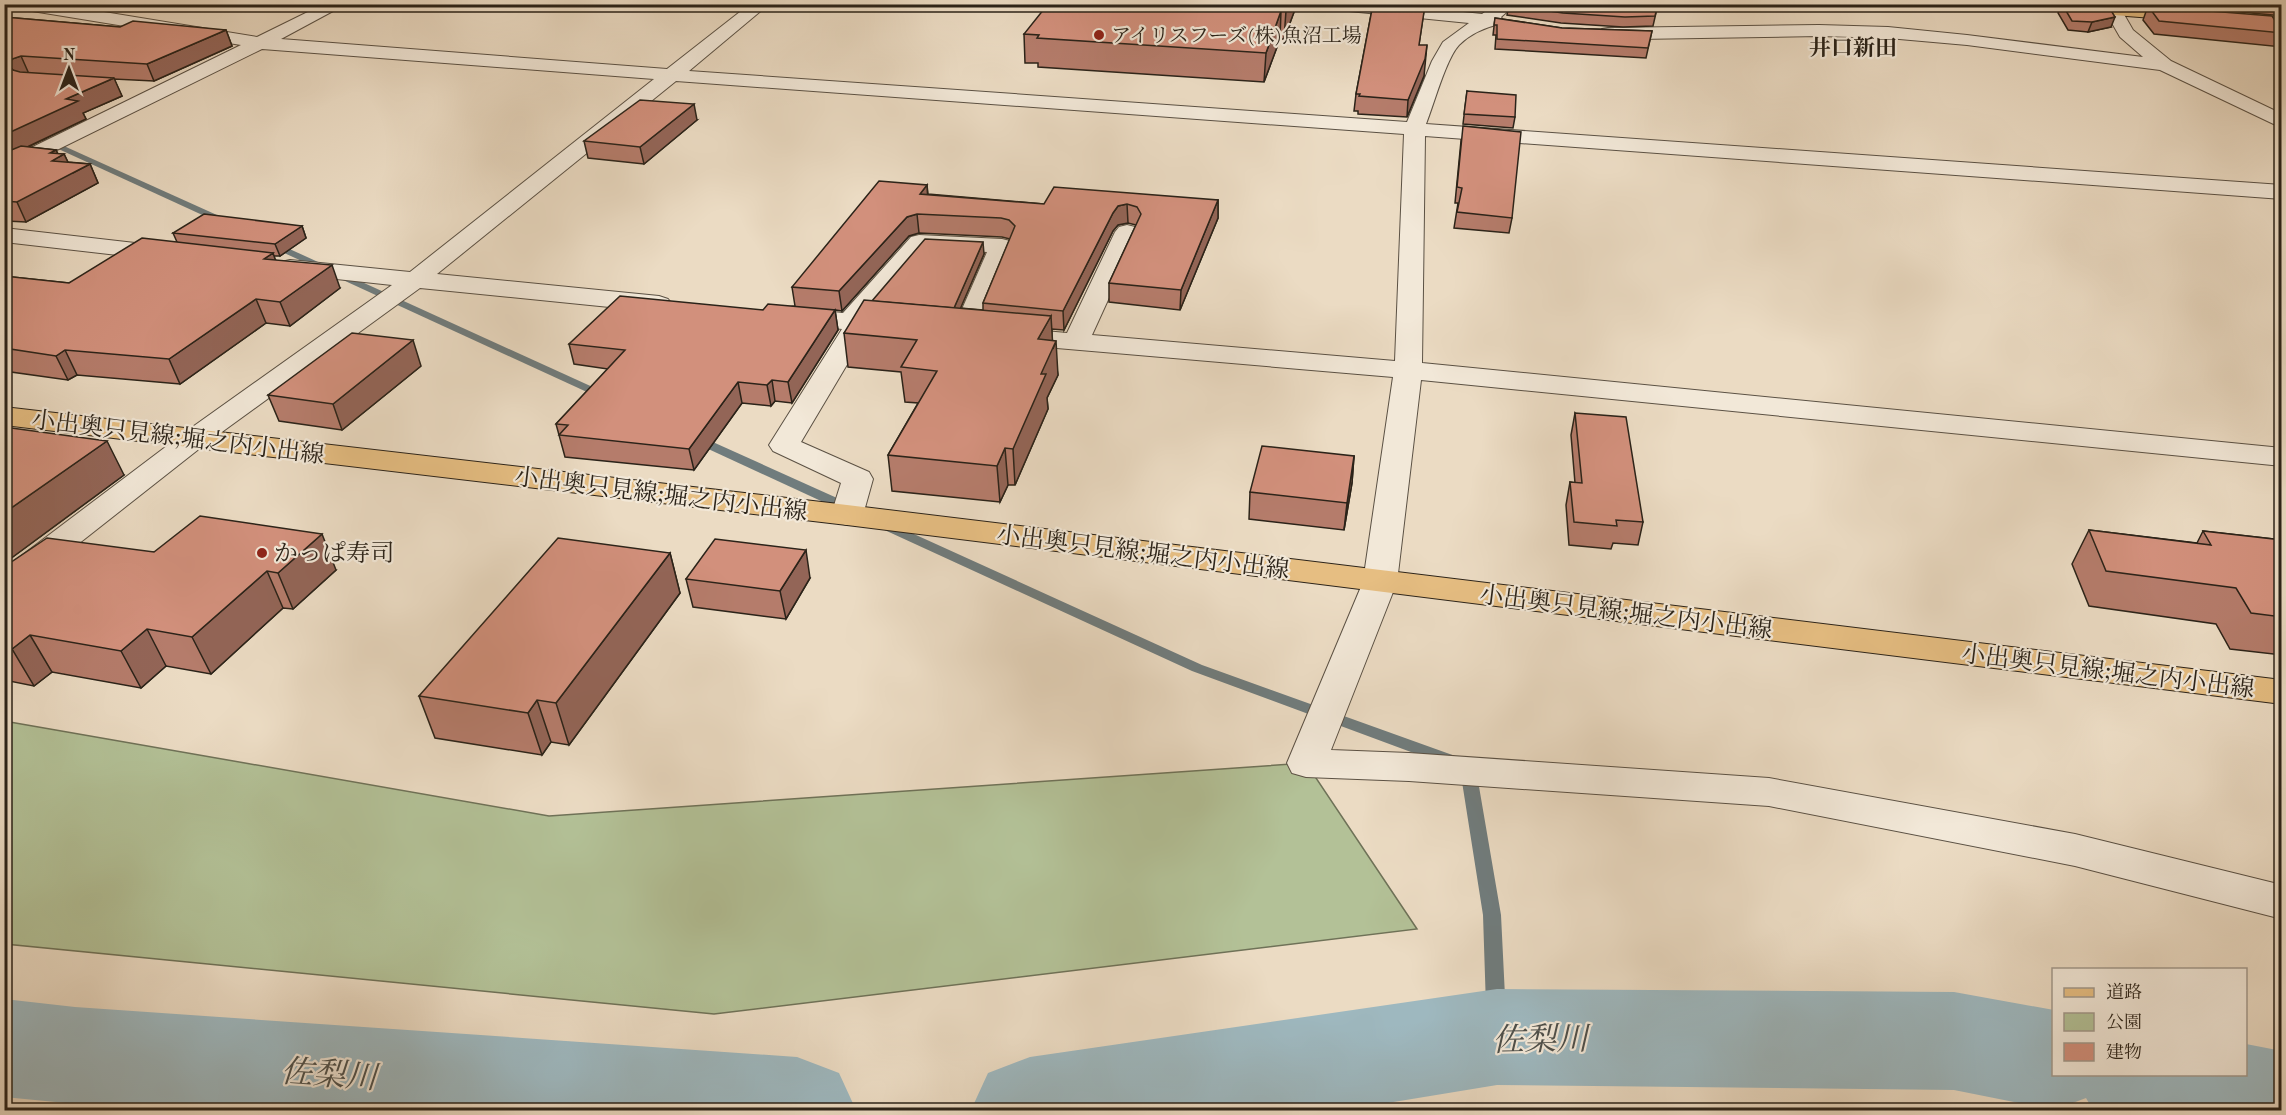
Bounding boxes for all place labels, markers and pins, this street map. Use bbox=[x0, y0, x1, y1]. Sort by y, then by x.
place label: アイリスフーズ(株)魚沼工場 bbox=[1111, 25, 1362, 47]
marker: アイリスフーズ(株)魚沼工場 bbox=[1092, 28, 1106, 42]
place label: かっぱ寿司 bbox=[274, 540, 394, 567]
marker: かっぱ寿司 bbox=[255, 546, 269, 560]

